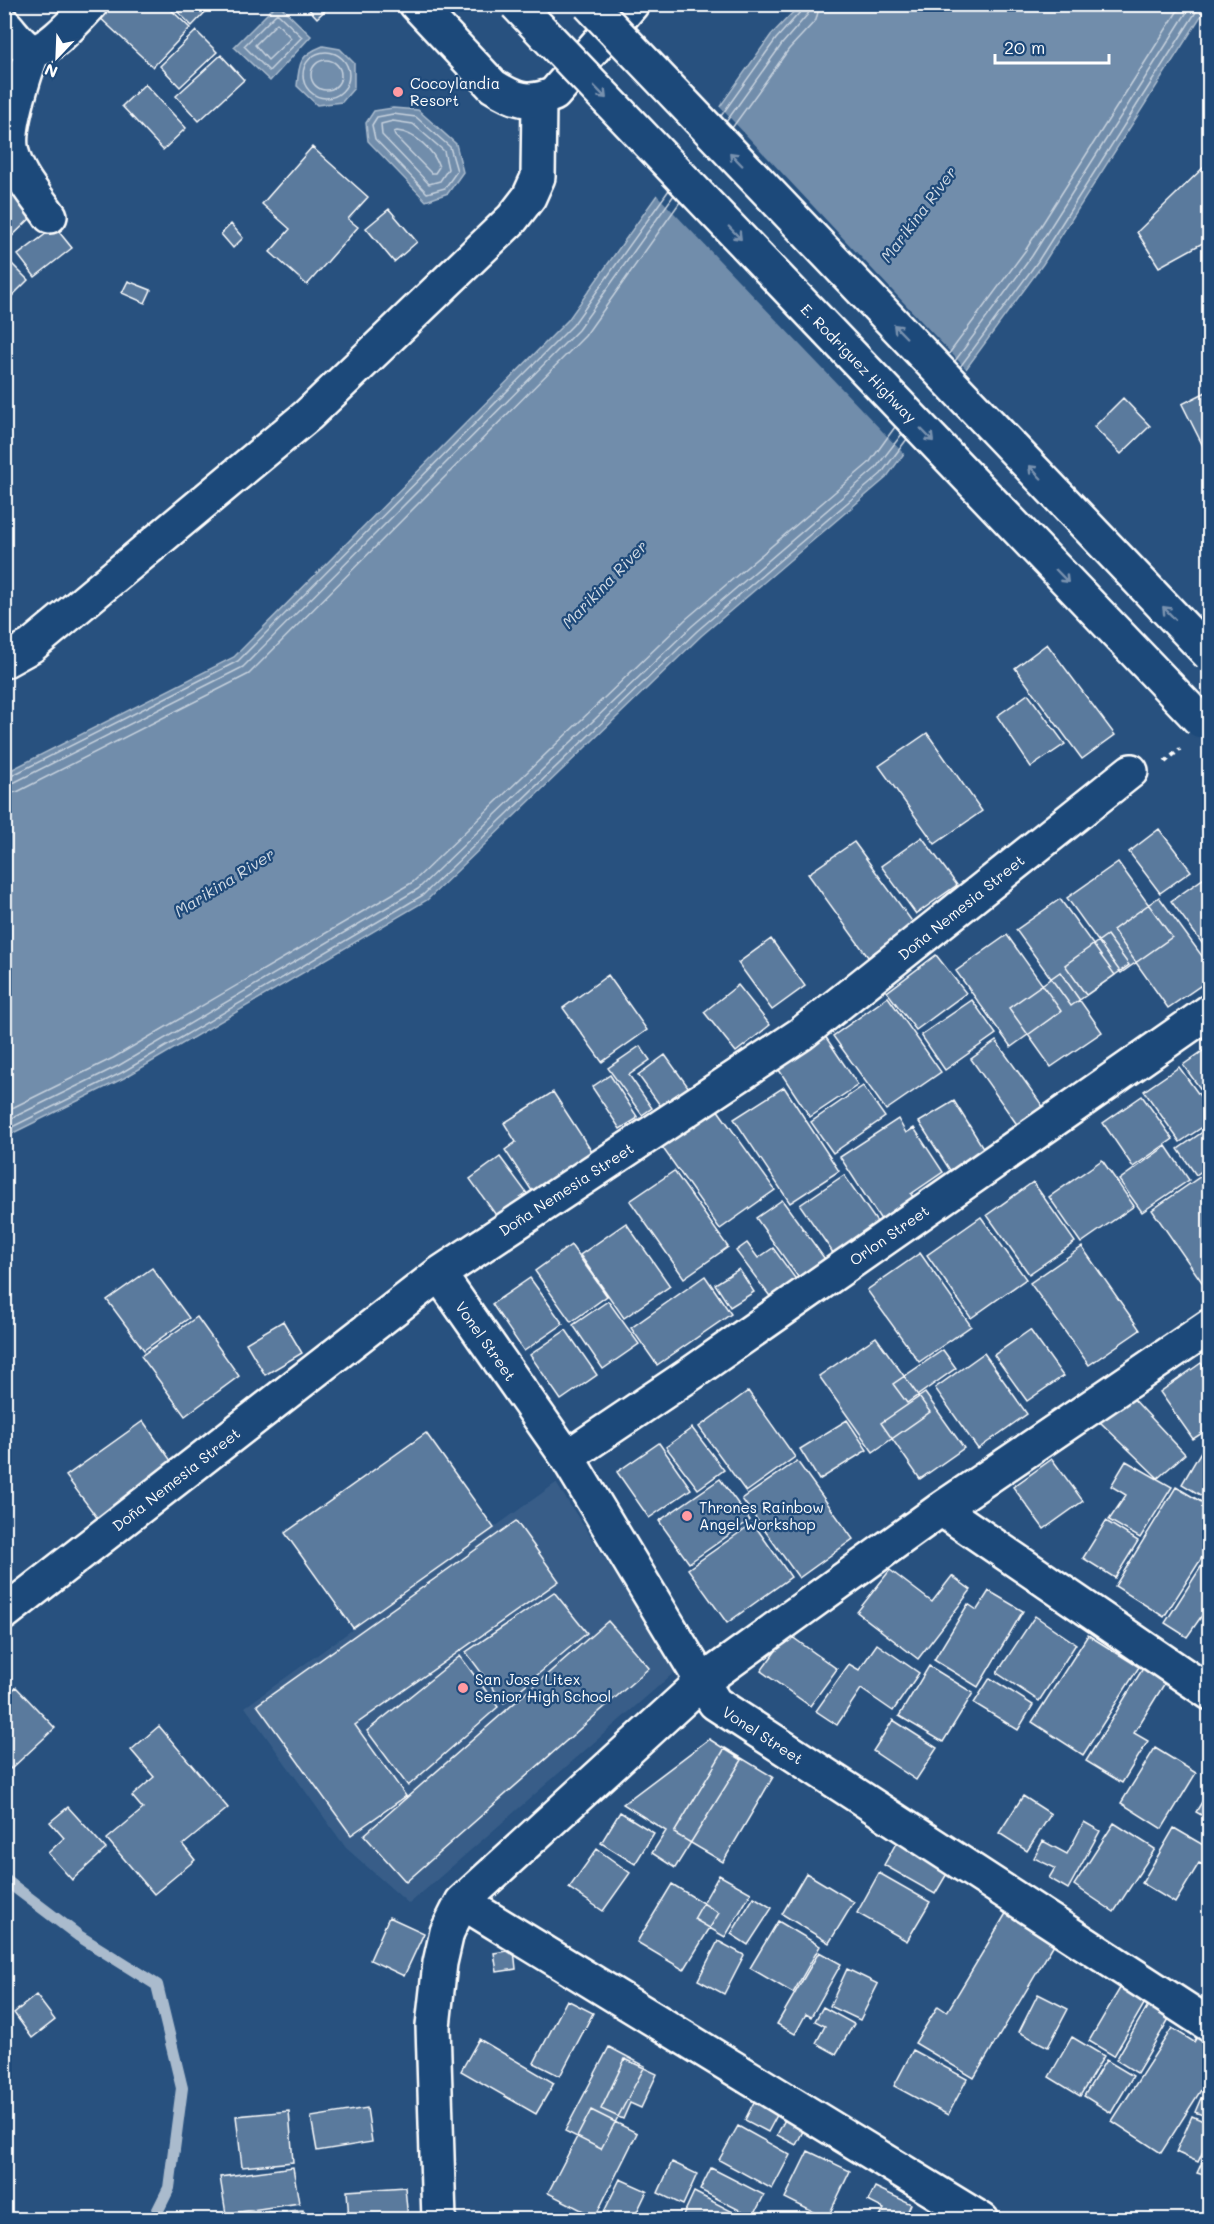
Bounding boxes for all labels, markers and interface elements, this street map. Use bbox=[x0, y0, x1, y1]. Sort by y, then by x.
north arrow bbox=[27, 27, 87, 87]
scale bar bbox=[995, 27, 1109, 65]
text: 20 m bbox=[1004, 35, 1045, 59]
text: N bbox=[41, 59, 61, 83]
place label: Cocoylandia Resort bbox=[410, 73, 500, 110]
marker: Cocoylandia Resort bbox=[391, 85, 405, 99]
one-way arrow bbox=[592, 85, 607, 100]
one-way arrow bbox=[729, 152, 744, 167]
water label: Marikina River bbox=[875, 162, 961, 266]
one-way arrow bbox=[727, 226, 742, 241]
street label: E. Rodriguez Highway bbox=[797, 299, 921, 427]
one-way arrow bbox=[893, 324, 907, 339]
one-way arrow bbox=[920, 427, 935, 442]
one-way arrow bbox=[1028, 465, 1042, 480]
water label: Marikina River bbox=[557, 536, 651, 632]
one-way arrow bbox=[1055, 568, 1069, 583]
one-way arrow bbox=[1162, 606, 1176, 621]
water label: Marikina River bbox=[170, 843, 278, 921]
street label: Doña Nemesia Street bbox=[894, 850, 1028, 964]
street label: Doña Nemesia Street bbox=[495, 1138, 637, 1240]
street label: Orlon Street bbox=[845, 1200, 933, 1270]
street label: Vonel Street bbox=[451, 1297, 521, 1385]
street label: Doña Nemesia Street bbox=[108, 1423, 244, 1535]
place label: Thrones Rainbow Angel Workshop bbox=[699, 1497, 824, 1534]
marker: Thrones Rainbow Angel Workshop bbox=[680, 1509, 694, 1523]
place label: San Jose Litex Senior High School bbox=[475, 1669, 611, 1706]
marker: San Jose Litex Senior High School bbox=[456, 1681, 470, 1695]
street label: Vonel Street bbox=[719, 1701, 807, 1769]

